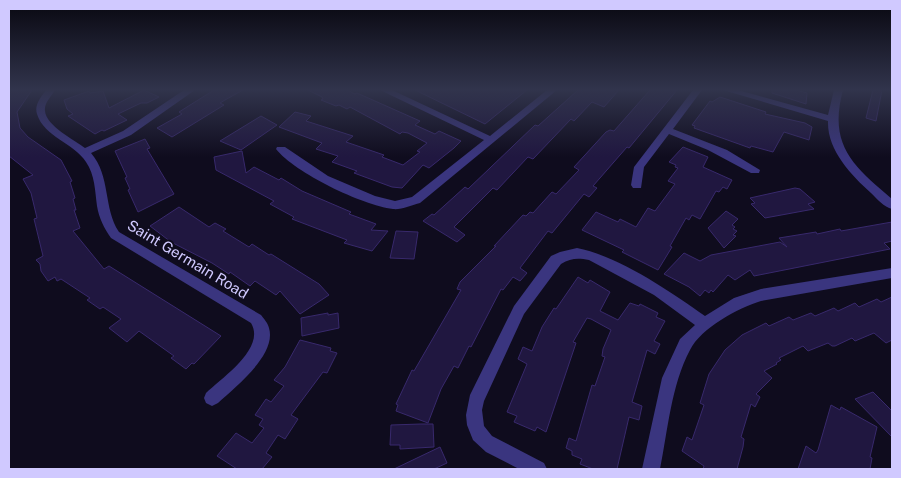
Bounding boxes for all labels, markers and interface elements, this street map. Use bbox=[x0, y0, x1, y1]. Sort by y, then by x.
street label: Saint Germain Road bbox=[124, 216, 252, 302]

